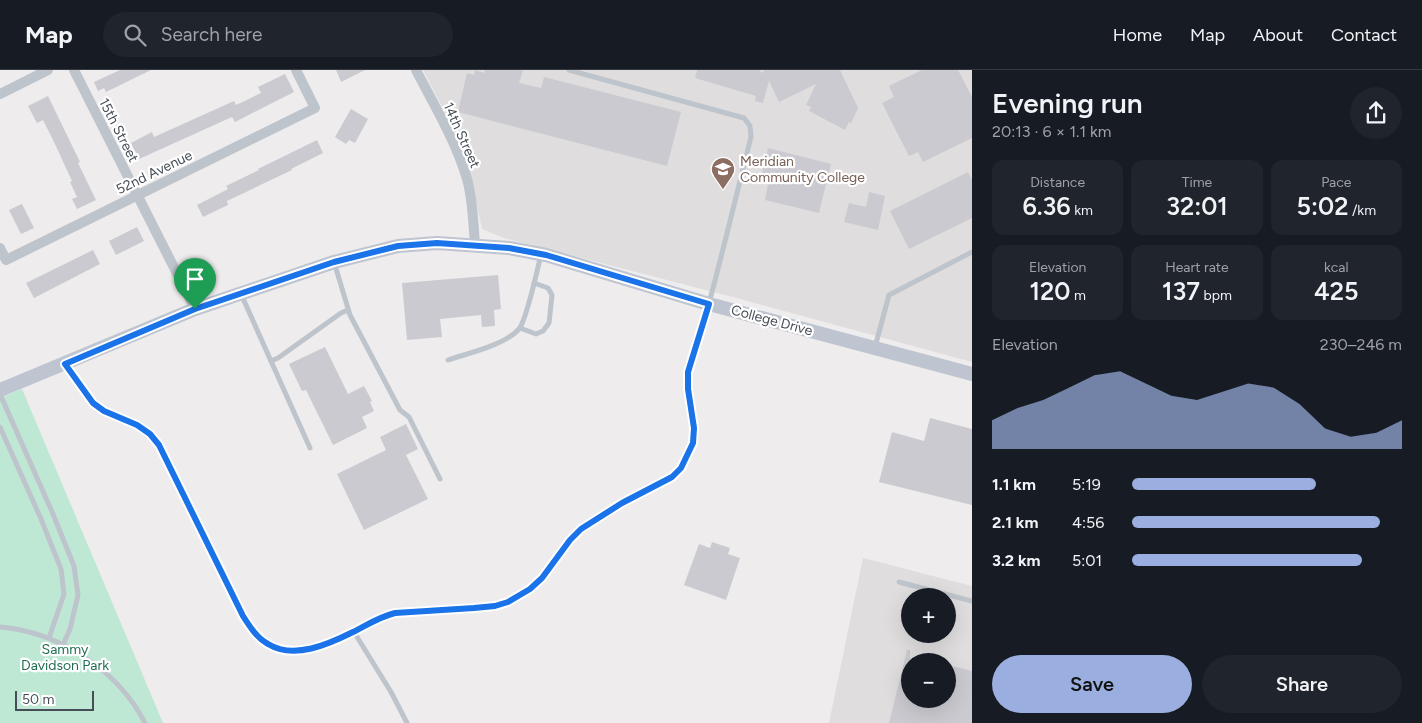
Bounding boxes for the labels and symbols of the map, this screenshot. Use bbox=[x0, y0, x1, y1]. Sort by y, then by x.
street label: 15th Street bbox=[95, 95, 142, 165]
street label: 14th Street bbox=[439, 100, 484, 171]
street label: 52nd Avenue bbox=[113, 147, 195, 198]
place label: Meridian Community College bbox=[740, 153, 865, 186]
school or university icon: Meridian Community College bbox=[710, 156, 736, 190]
pin bbox=[174, 258, 216, 309]
street label: College Drive bbox=[729, 301, 815, 340]
park label: Sammy Davidson Park bbox=[21, 641, 109, 674]
scale bar bbox=[15, 688, 94, 711]

